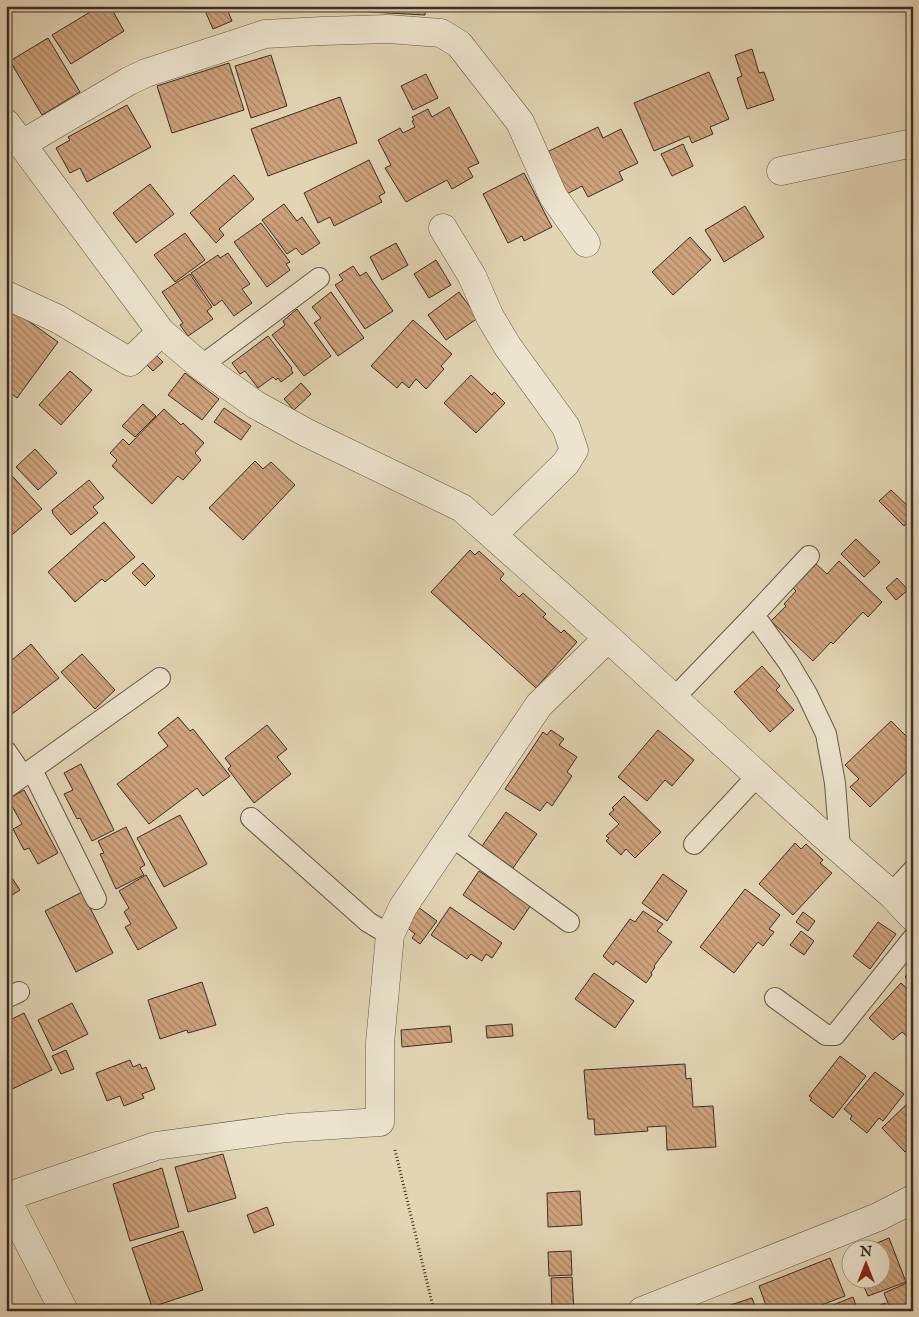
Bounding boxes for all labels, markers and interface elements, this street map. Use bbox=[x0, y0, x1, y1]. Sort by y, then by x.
north arrow bbox=[842, 1240, 892, 1290]
text: N bbox=[859, 1243, 872, 1261]

